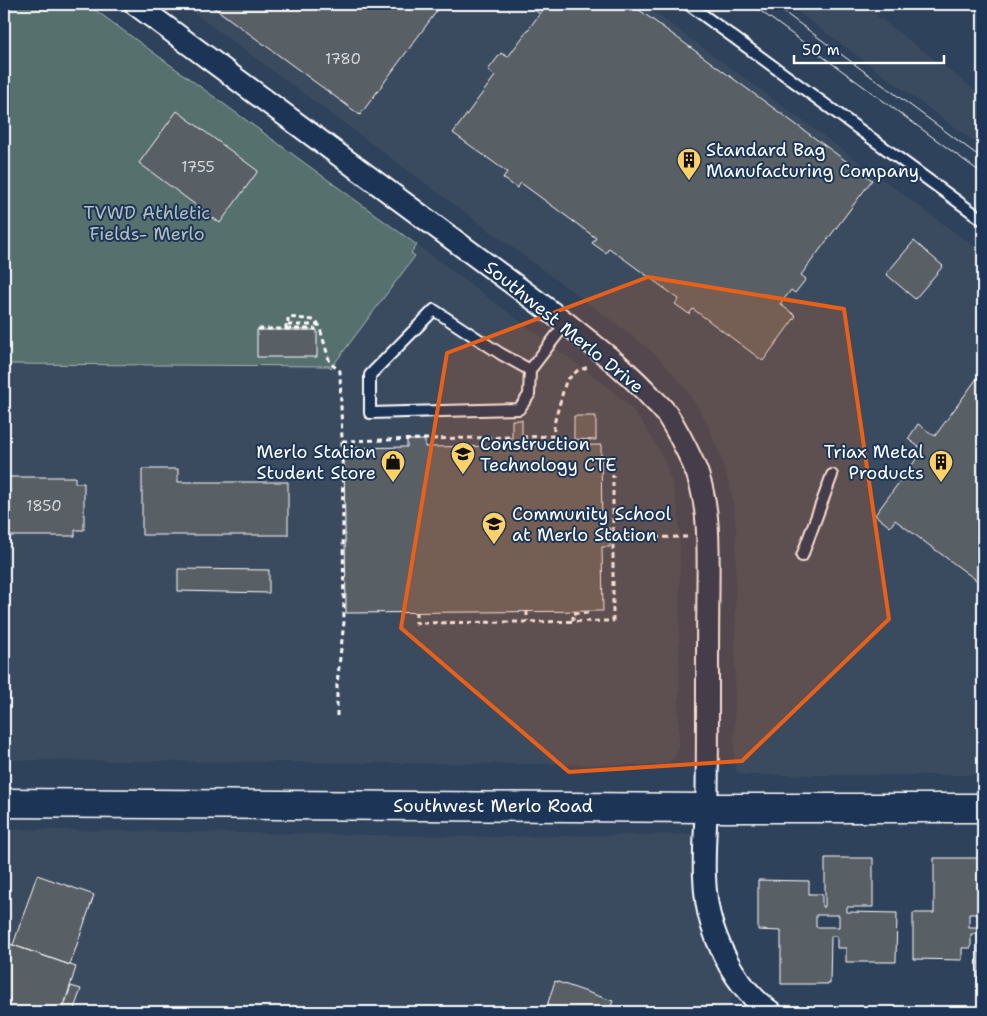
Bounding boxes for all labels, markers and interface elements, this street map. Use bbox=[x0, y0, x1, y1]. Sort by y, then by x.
scale bar bbox=[794, 32, 944, 64]
text: 50 m bbox=[802, 40, 840, 60]
house number: 1780 bbox=[325, 49, 361, 69]
place label: Standard Bag Manufacturing Company bbox=[706, 138, 919, 183]
building icon: Standard Bag Manufacturing Company bbox=[676, 147, 702, 181]
house number: 1755 bbox=[181, 157, 215, 177]
park label: TVWD Athletic Fields- Merlo bbox=[84, 201, 210, 246]
street label: Southwest Merlo Drive bbox=[479, 255, 649, 399]
place label: Construction Technology CTE bbox=[480, 432, 616, 477]
place label: Merlo Station Student Store bbox=[256, 440, 376, 485]
place label: Triax Metal Products bbox=[824, 440, 925, 485]
school or university icon: Construction Technology CTE bbox=[450, 441, 476, 475]
shop icon: Merlo Station Student Store bbox=[380, 449, 406, 483]
building icon: Triax Metal Products bbox=[928, 449, 954, 483]
house number: 1850 bbox=[26, 496, 62, 516]
place label: Community School at Merlo Station bbox=[512, 502, 672, 547]
school or university icon: Community School at Merlo Station bbox=[481, 511, 507, 545]
street label: Southwest Merlo Road bbox=[393, 794, 593, 818]

